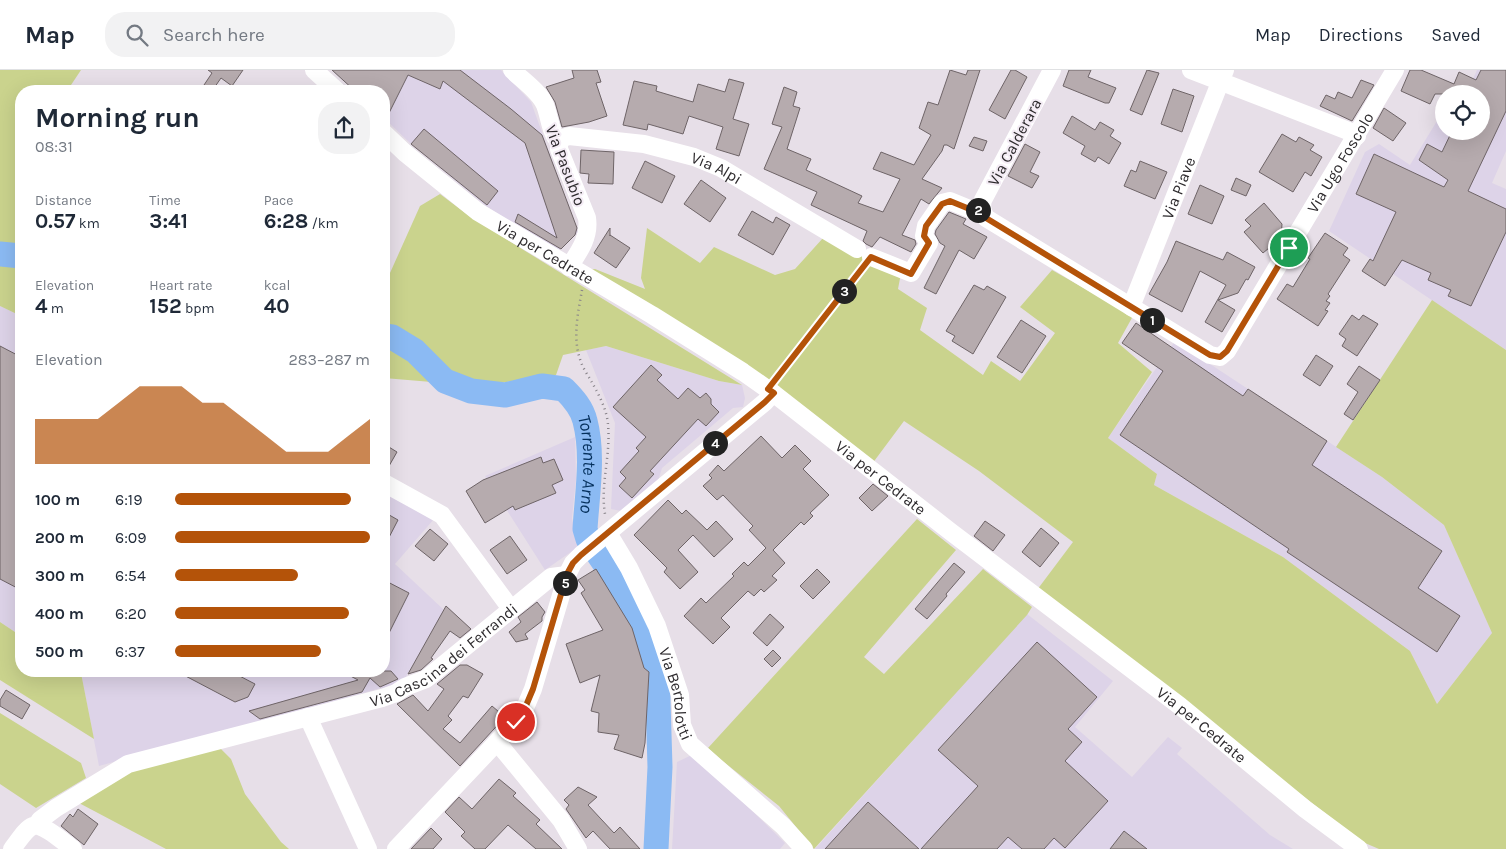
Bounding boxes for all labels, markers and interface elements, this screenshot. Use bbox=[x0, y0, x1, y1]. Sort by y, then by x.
search box bbox=[105, 12, 455, 57]
text: Map bbox=[25, 21, 75, 49]
icon: search bbox=[123, 21, 151, 49]
text: Search here bbox=[163, 24, 265, 46]
text: Map bbox=[1255, 24, 1291, 46]
text: Directions bbox=[1319, 24, 1403, 46]
text: Saved bbox=[1431, 24, 1481, 46]
map controls bbox=[1435, 85, 1490, 140]
button: locate bbox=[1435, 85, 1490, 140]
street label: Via Calderara bbox=[983, 95, 1045, 189]
text: Morning run bbox=[35, 101, 200, 134]
button: share bbox=[318, 102, 370, 154]
street label: Via Ugo Foscolo bbox=[1303, 109, 1378, 216]
street label: Via Pasubio bbox=[541, 122, 590, 208]
text: 08:31 bbox=[35, 137, 73, 156]
street label: Via Alpi bbox=[688, 148, 745, 188]
street label: Via Piave bbox=[1158, 154, 1199, 222]
text: Distance bbox=[35, 192, 92, 209]
text: Time bbox=[149, 192, 181, 209]
text: Pace bbox=[264, 192, 294, 209]
pin: 2 bbox=[966, 198, 990, 222]
text: 2 bbox=[974, 202, 983, 219]
text: 0.57 bbox=[35, 209, 75, 233]
text: 3:41 bbox=[149, 209, 188, 233]
text: 6:28 bbox=[264, 209, 308, 233]
text: km bbox=[75, 215, 100, 232]
text: /km bbox=[308, 215, 339, 232]
street label: Via per Cedrate bbox=[493, 216, 597, 288]
pin bbox=[1268, 227, 1310, 269]
icon: arrive bbox=[1275, 234, 1303, 262]
text: Elevation bbox=[35, 277, 94, 294]
text: Heart rate bbox=[149, 277, 212, 294]
text: kcal bbox=[264, 277, 290, 294]
pin: 3 bbox=[832, 278, 856, 304]
text: 3 bbox=[840, 283, 849, 300]
text: 4 bbox=[35, 294, 48, 318]
text: 152 bbox=[149, 294, 182, 318]
text: 40 bbox=[264, 294, 289, 318]
text: m bbox=[48, 300, 64, 317]
text: bpm bbox=[182, 300, 215, 317]
pin: 1 bbox=[1140, 308, 1164, 332]
text: 1 bbox=[1150, 312, 1155, 329]
text: Elevation bbox=[35, 350, 103, 369]
text: 283–287 m bbox=[289, 350, 370, 369]
water label: Torrente Arno bbox=[573, 412, 601, 515]
pin: 4 bbox=[702, 430, 728, 456]
text: 4 bbox=[711, 435, 720, 452]
street label: Via per Cedrate bbox=[831, 436, 930, 519]
text: 100 m bbox=[35, 490, 80, 509]
text: 6:19 bbox=[115, 490, 142, 509]
text: 200 m bbox=[35, 528, 84, 547]
text: 6:09 bbox=[115, 528, 147, 547]
text: 300 m bbox=[35, 566, 84, 585]
text: 6:54 bbox=[115, 566, 146, 585]
pin: 5 bbox=[552, 570, 578, 596]
text: 5 bbox=[561, 575, 570, 592]
street label: Via Cascina dei Ferrandi bbox=[368, 599, 521, 711]
text: 400 m bbox=[35, 604, 84, 623]
text: 6:20 bbox=[115, 604, 147, 623]
text: 500 m bbox=[35, 642, 84, 661]
text: 6:37 bbox=[115, 642, 145, 661]
street label: Via Bertolotti bbox=[655, 645, 696, 743]
street label: Via per Cedrate bbox=[1153, 683, 1250, 767]
pin bbox=[495, 701, 537, 743]
icon: check bbox=[502, 708, 530, 736]

